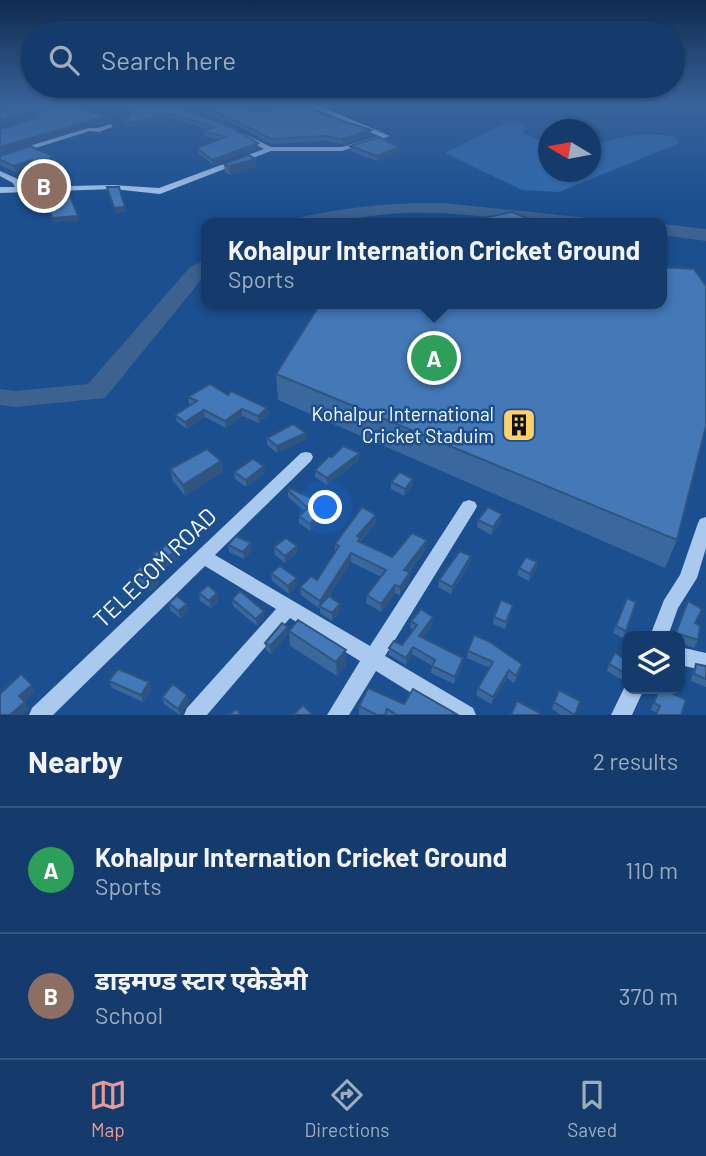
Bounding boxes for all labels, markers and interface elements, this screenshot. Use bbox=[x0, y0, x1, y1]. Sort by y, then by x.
search box bbox=[21, 21, 685, 98]
icon: search bbox=[45, 41, 83, 79]
text: Search here bbox=[101, 44, 236, 75]
north arrow bbox=[538, 119, 601, 182]
pin: B bbox=[21, 160, 67, 212]
popup bbox=[201, 218, 667, 309]
text: Kohalpur Internation Cricket Ground bbox=[228, 234, 640, 265]
text: Sports bbox=[228, 265, 295, 293]
pin: A bbox=[411, 332, 457, 384]
place label: Kohalpur International Cricket Staduim bbox=[311, 402, 494, 447]
building icon: Kohalpur International Cricket Staduim bbox=[500, 406, 538, 444]
your location bbox=[308, 490, 342, 524]
street label: TELECOM ROAD bbox=[87, 502, 222, 633]
map controls bbox=[622, 631, 685, 694]
button: layers bbox=[622, 631, 685, 694]
text: Nearby bbox=[28, 743, 123, 779]
text: 2 results bbox=[593, 747, 678, 775]
text: Kohalpur Internation Cricket Ground bbox=[95, 841, 507, 872]
text: A bbox=[43, 856, 59, 884]
text: 110 m bbox=[625, 856, 678, 884]
text: Sports bbox=[95, 872, 162, 900]
text: डाइमण्ड स्टार एकेडेमी bbox=[95, 964, 308, 995]
text: B bbox=[44, 982, 58, 1010]
text: 370 m bbox=[619, 982, 678, 1010]
text: School bbox=[95, 1001, 163, 1029]
tab: Map bbox=[89, 1076, 127, 1141]
tab: Directions bbox=[305, 1076, 390, 1141]
tab: Saved bbox=[567, 1076, 617, 1141]

